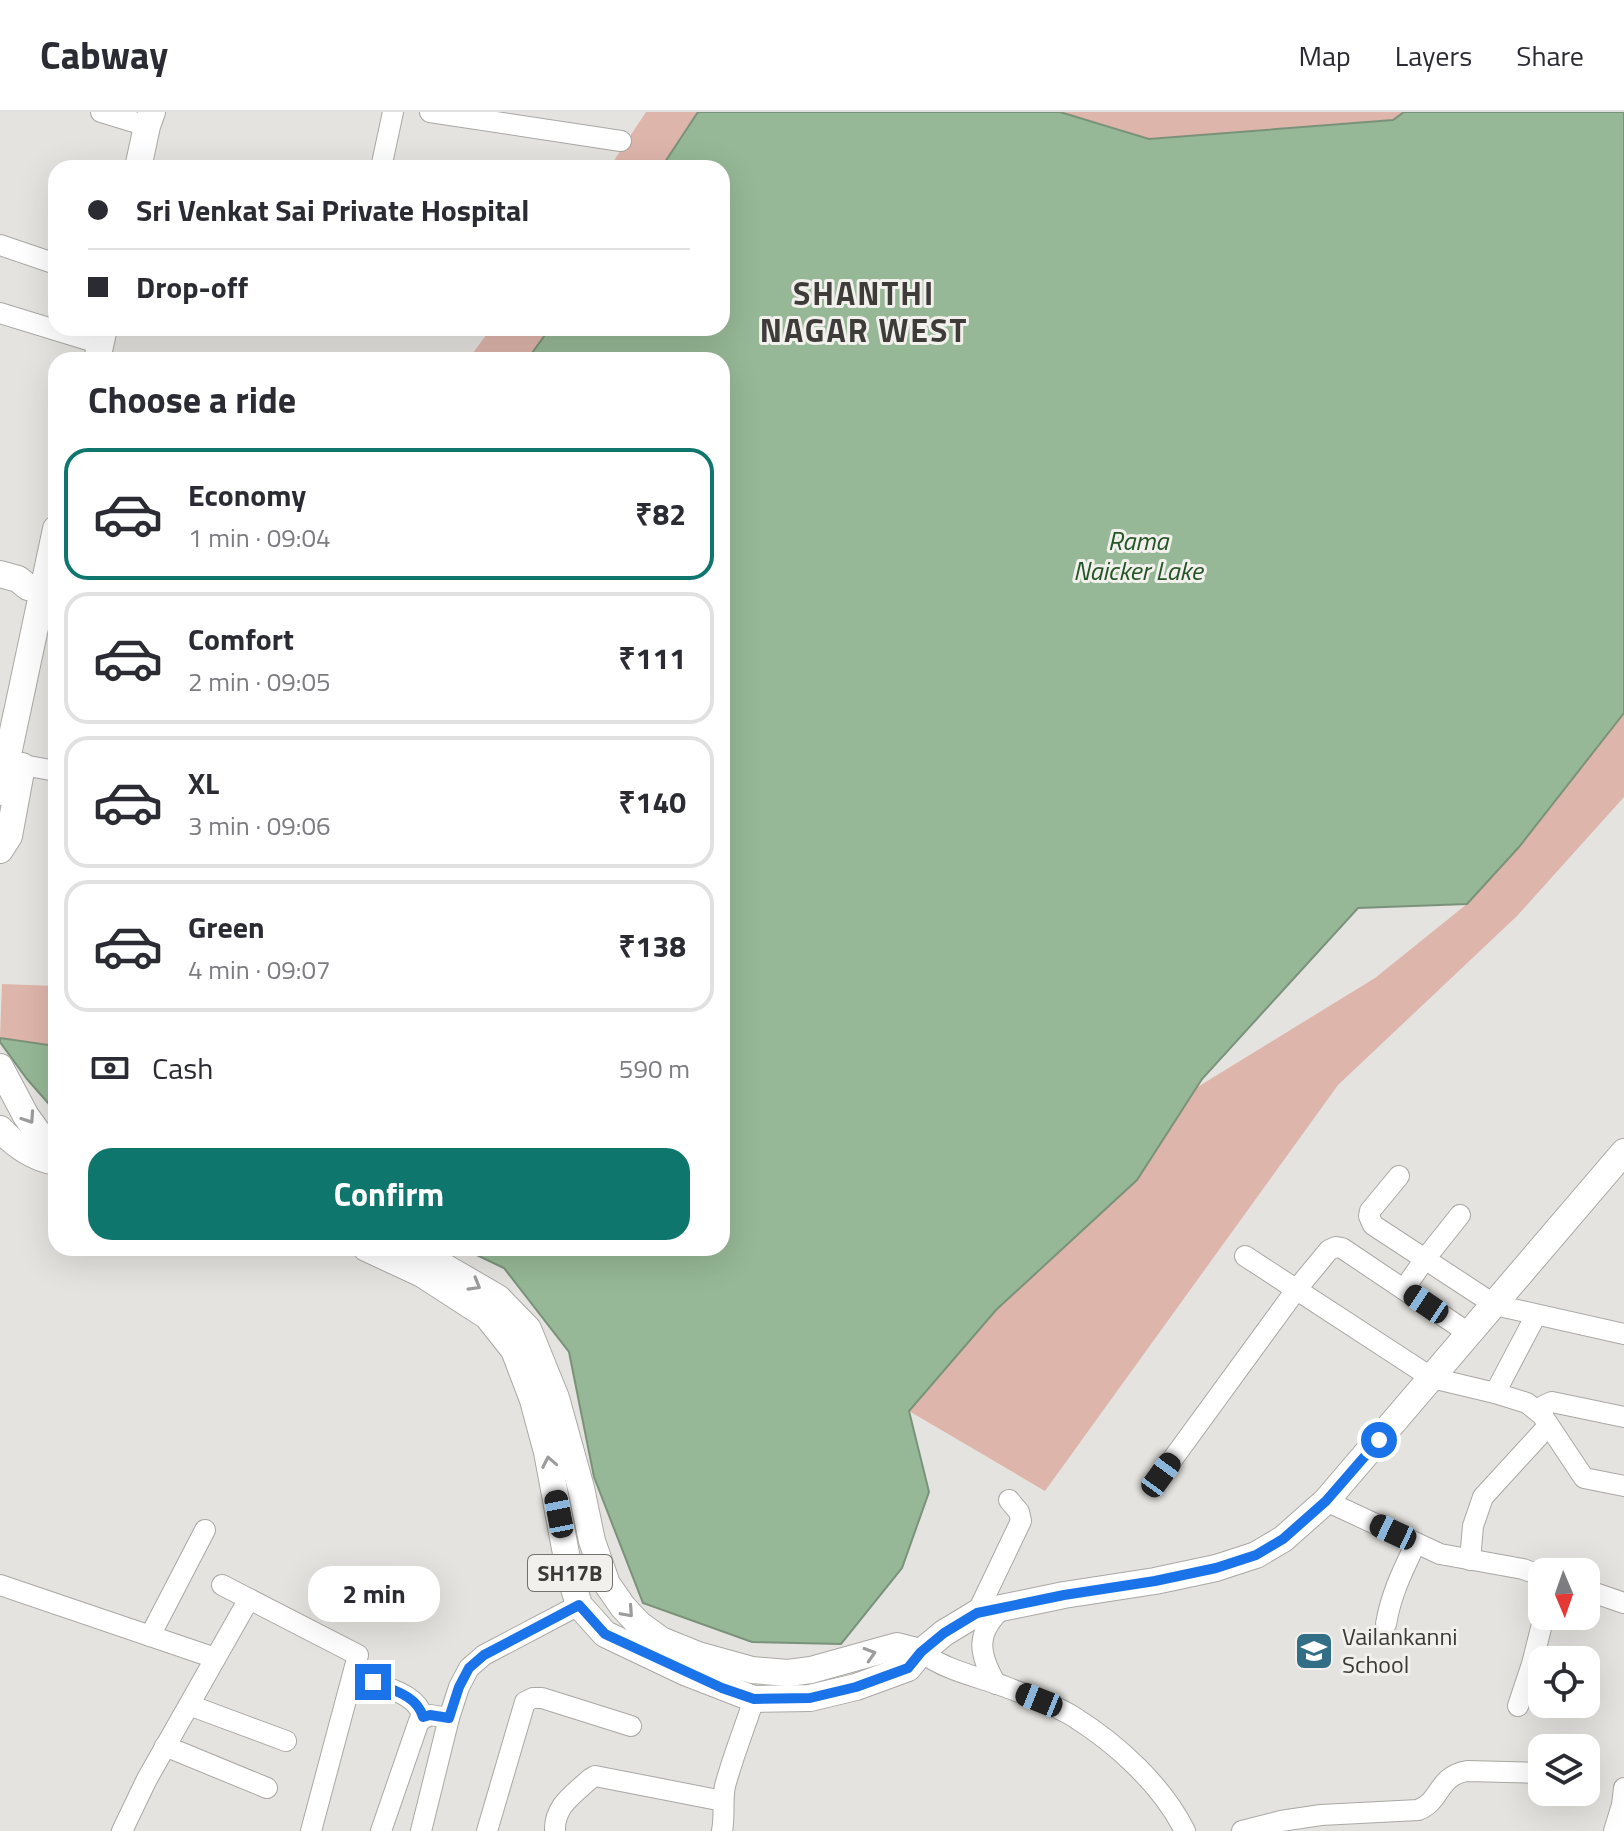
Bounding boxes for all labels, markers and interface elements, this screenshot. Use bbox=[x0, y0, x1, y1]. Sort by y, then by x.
text: Cabway bbox=[40, 26, 168, 84]
text: Map bbox=[1298, 34, 1351, 77]
text: Layers bbox=[1395, 34, 1472, 77]
text: Share bbox=[1516, 34, 1584, 77]
text: Sri Venkat Sai Private Hospital bbox=[136, 187, 529, 233]
text: Drop-off bbox=[136, 264, 248, 310]
district label: SHANTHI NAGAR WEST bbox=[760, 269, 968, 354]
text: Choose a ride bbox=[88, 372, 296, 427]
text: Economy bbox=[188, 472, 306, 518]
icon: car bbox=[92, 478, 164, 550]
text: ₹82 bbox=[635, 491, 686, 537]
text: 1 min · 09:04 bbox=[188, 518, 331, 557]
water label: Rama Naicker Lake bbox=[1073, 521, 1205, 590]
text: Comfort bbox=[188, 616, 294, 662]
icon: car bbox=[92, 622, 164, 694]
text: ₹111 bbox=[618, 635, 686, 681]
text: 2 min · 09:05 bbox=[188, 662, 331, 701]
text: XL bbox=[188, 760, 219, 806]
icon: car bbox=[92, 766, 164, 838]
text: ₹140 bbox=[618, 779, 686, 825]
text: 3 min · 09:06 bbox=[188, 806, 331, 845]
text: Green bbox=[188, 904, 265, 950]
icon: car bbox=[92, 910, 164, 982]
text: ₹138 bbox=[618, 923, 686, 969]
text: 4 min · 09:07 bbox=[188, 950, 331, 989]
text: Cash bbox=[152, 1045, 213, 1091]
icon: cash bbox=[88, 1046, 132, 1090]
text: 590 m bbox=[619, 1049, 690, 1088]
one-way arrow bbox=[19, 1110, 34, 1124]
button: Confirm bbox=[88, 1148, 690, 1240]
one-way arrow bbox=[466, 1275, 481, 1291]
car bbox=[1399, 1281, 1453, 1327]
route start bbox=[1361, 1422, 1397, 1458]
car bbox=[1137, 1449, 1185, 1501]
one-way arrow bbox=[541, 1456, 558, 1470]
car bbox=[543, 1488, 575, 1540]
car bbox=[1366, 1511, 1420, 1553]
road number: SH17B bbox=[528, 1555, 612, 1591]
north arrow bbox=[1528, 1558, 1600, 1630]
map controls bbox=[1528, 1558, 1600, 1806]
callout: 2 min bbox=[307, 1566, 439, 1622]
text: 2 min bbox=[342, 1574, 406, 1613]
one-way arrow bbox=[619, 1602, 633, 1617]
place label: Vailankanni School bbox=[1342, 1618, 1458, 1682]
school or university icon: Vailankanni School bbox=[1293, 1630, 1335, 1672]
button: locate bbox=[1528, 1646, 1600, 1718]
one-way arrow bbox=[863, 1647, 877, 1663]
route end bbox=[355, 1664, 391, 1700]
car bbox=[1012, 1680, 1066, 1720]
button: layers bbox=[1528, 1734, 1600, 1806]

